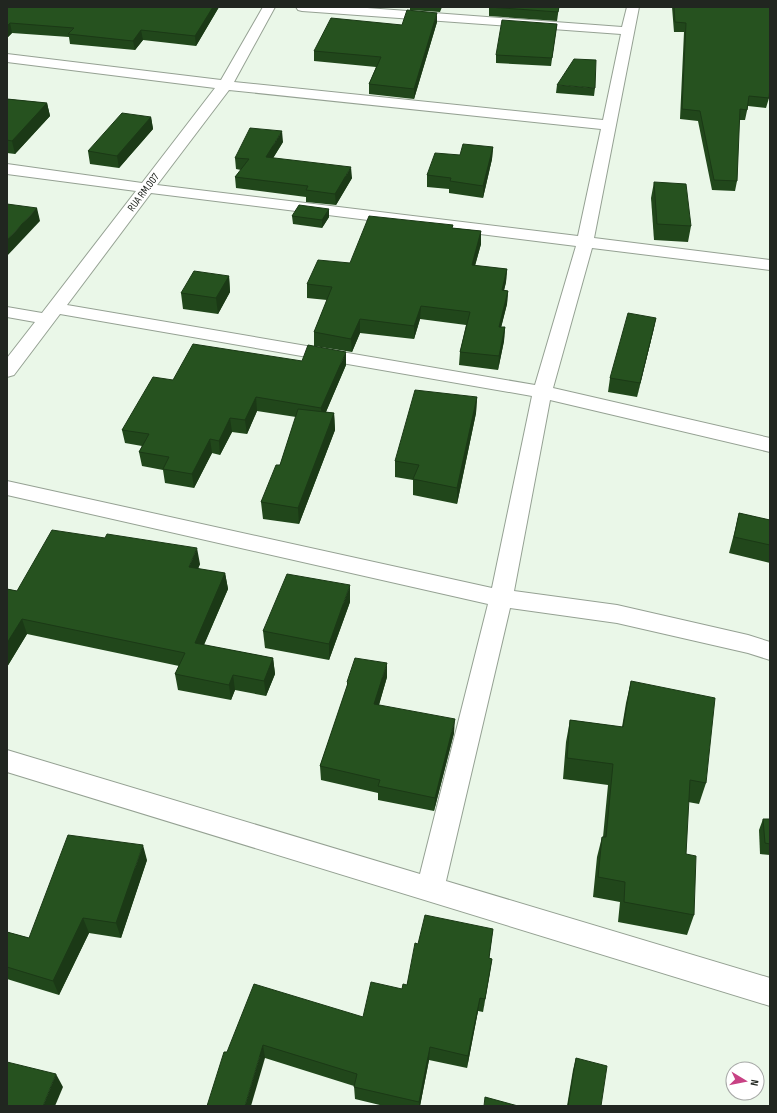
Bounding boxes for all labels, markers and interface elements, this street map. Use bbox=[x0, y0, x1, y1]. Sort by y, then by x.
street label: RUA RM.007 bbox=[125, 170, 162, 214]
north arrow bbox=[725, 1061, 765, 1101]
text: N bbox=[747, 1079, 761, 1087]

